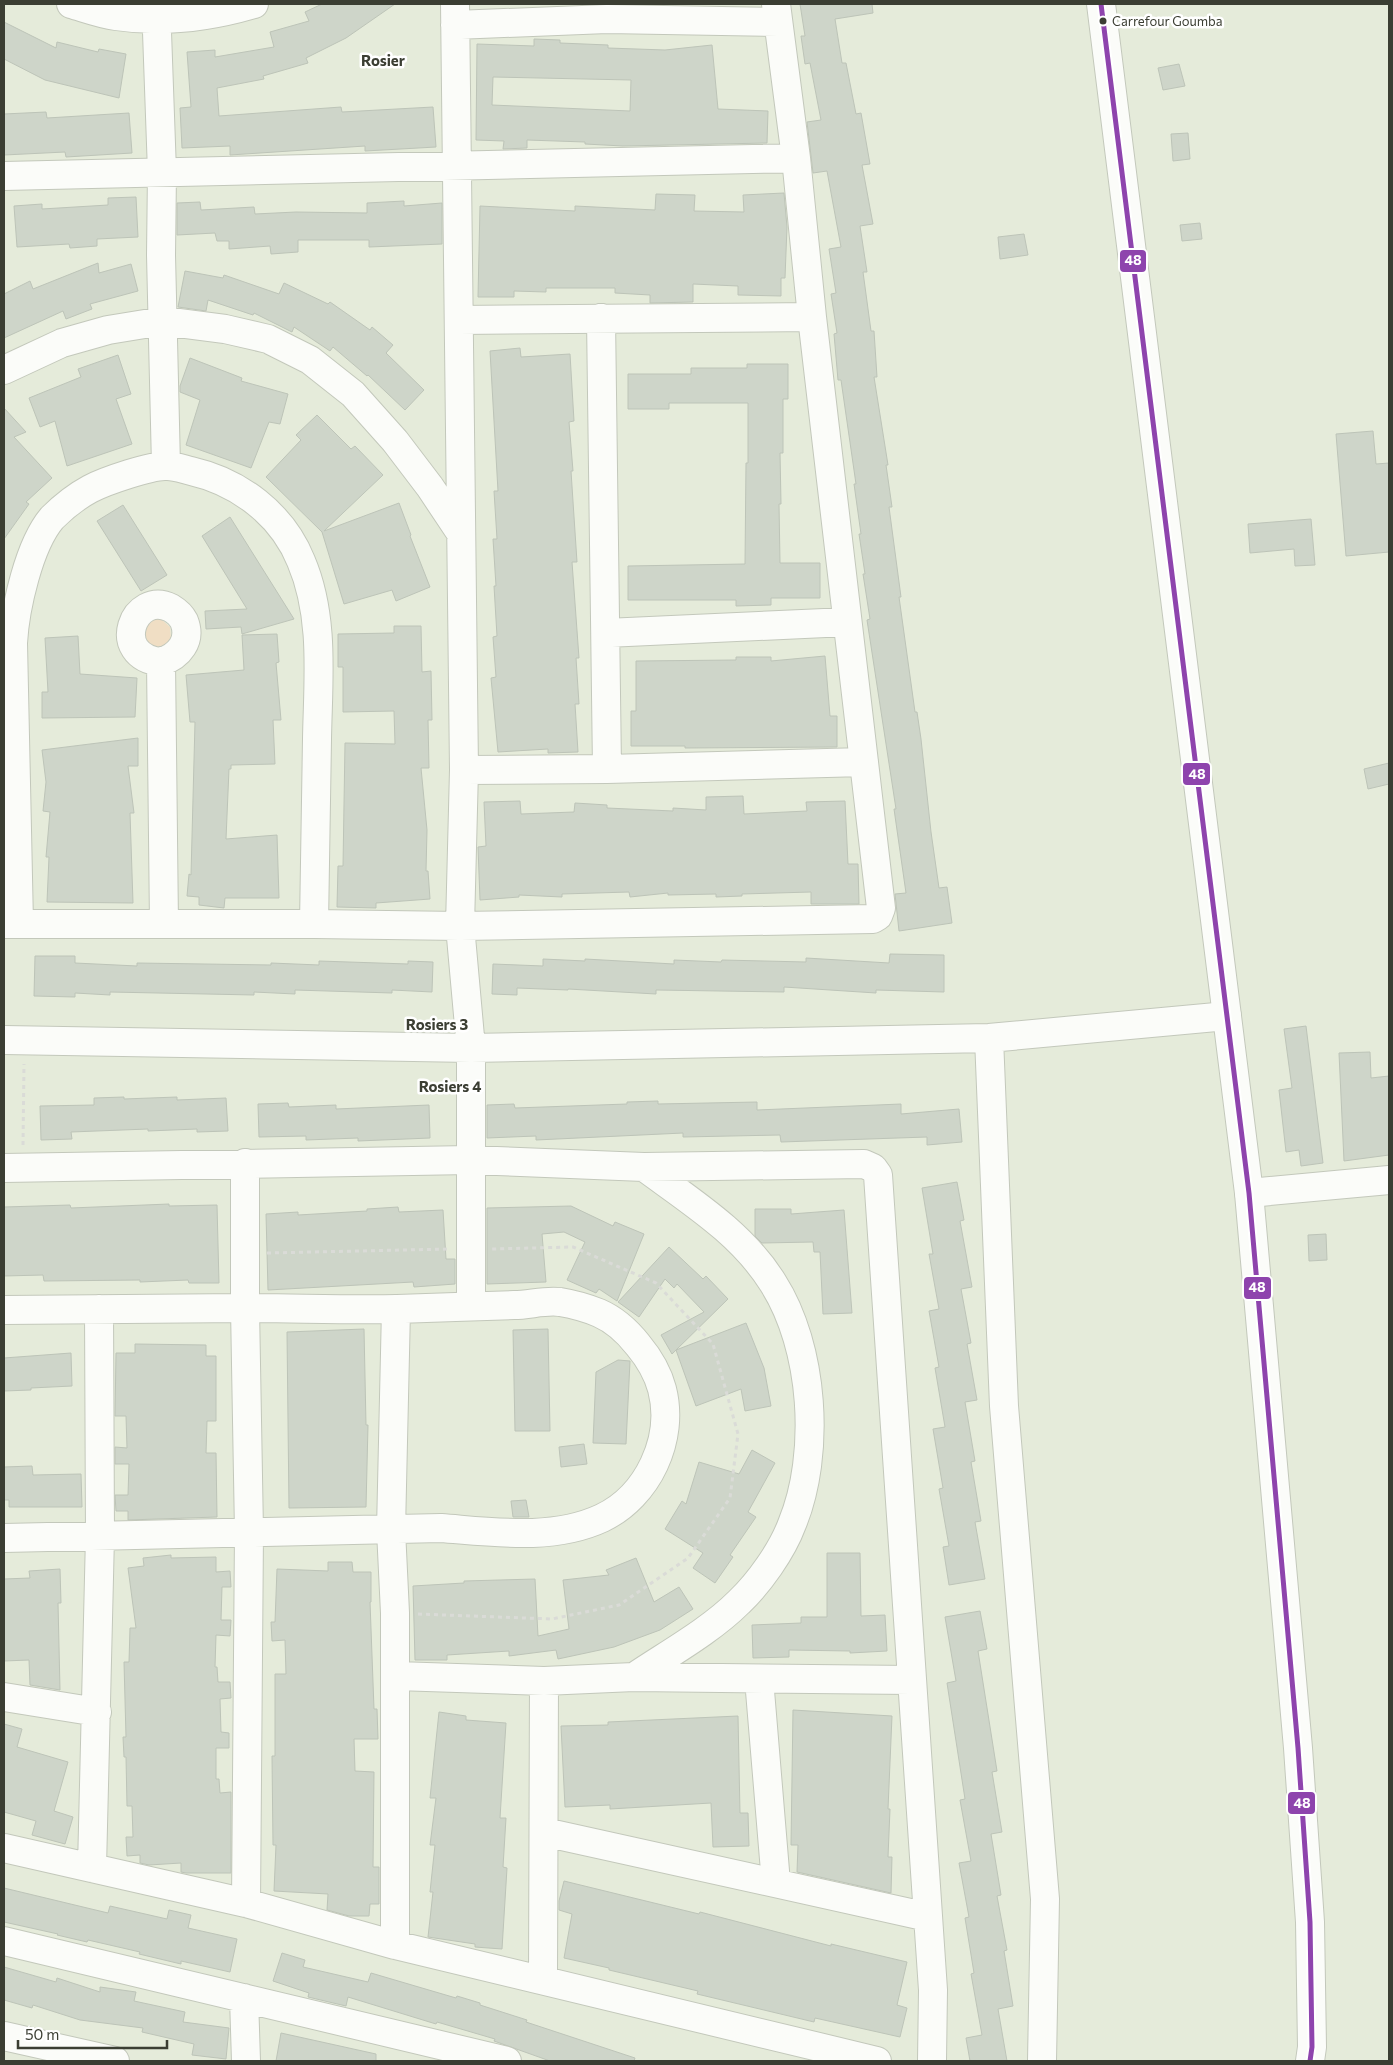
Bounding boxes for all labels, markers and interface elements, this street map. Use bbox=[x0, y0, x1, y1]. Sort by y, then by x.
place label: Carrefour Goumba bbox=[1112, 13, 1223, 29]
marker: Carrefour Goumba bbox=[1098, 16, 1108, 26]
district label: Rosier bbox=[361, 51, 405, 69]
line badge: 48 bbox=[1119, 249, 1147, 273]
text: 48 bbox=[1124, 251, 1142, 268]
line badge: 48 bbox=[1182, 762, 1211, 786]
text: 48 bbox=[1188, 765, 1206, 782]
district label: Rosiers 3 bbox=[406, 1015, 468, 1033]
district label: Rosiers 4 bbox=[419, 1077, 481, 1095]
line badge: 48 bbox=[1243, 1276, 1272, 1300]
text: 48 bbox=[1248, 1278, 1266, 1295]
line badge: 48 bbox=[1287, 1791, 1316, 1815]
text: 48 bbox=[1293, 1794, 1311, 1811]
scale bar bbox=[18, 2018, 166, 2050]
text: 50 m bbox=[25, 2025, 59, 2043]

